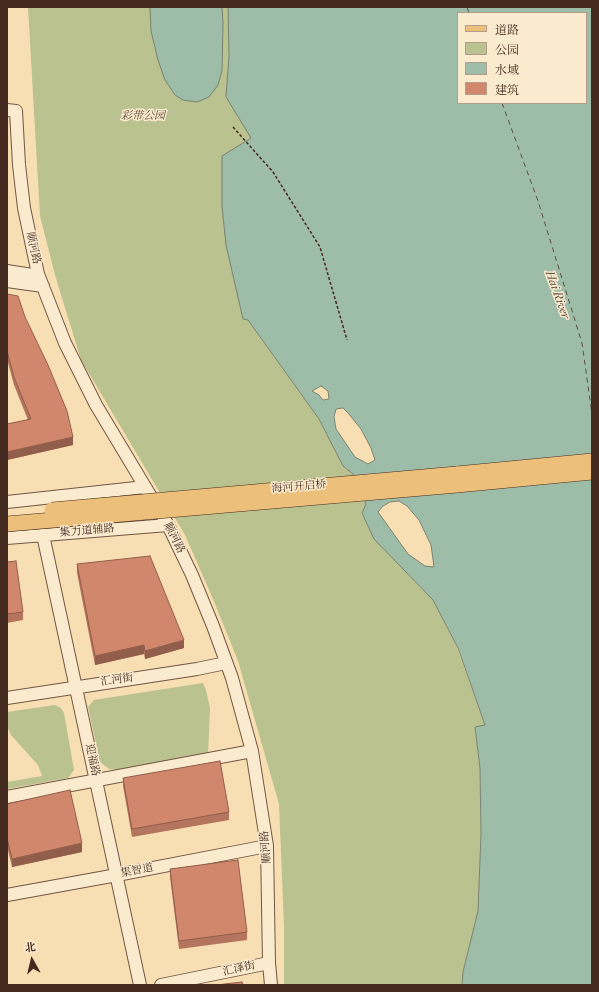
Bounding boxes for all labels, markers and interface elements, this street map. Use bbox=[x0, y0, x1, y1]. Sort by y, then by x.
legend bbox=[457, 12, 587, 104]
text: 道路 bbox=[495, 23, 519, 37]
text: 公园 bbox=[495, 43, 519, 57]
text: 水域 bbox=[495, 63, 519, 77]
text: 建筑 bbox=[495, 83, 519, 97]
park label: 彩带公园 bbox=[121, 109, 165, 123]
street label: 顺河路 bbox=[23, 230, 43, 266]
water label: Hai River bbox=[542, 269, 572, 321]
street label: 海河开启桥 bbox=[271, 478, 327, 496]
street label: 顺河路 bbox=[161, 520, 187, 556]
street label: 集力道辅路 bbox=[59, 522, 115, 540]
street label: 汇河街 bbox=[100, 671, 134, 689]
street label: 迎福路 bbox=[82, 742, 102, 778]
street label: 顺河路 bbox=[258, 830, 274, 864]
street label: 集智道 bbox=[120, 861, 154, 881]
north arrow bbox=[12, 940, 52, 980]
text: 北 bbox=[24, 940, 37, 955]
street label: 汇泽街 bbox=[221, 959, 257, 979]

